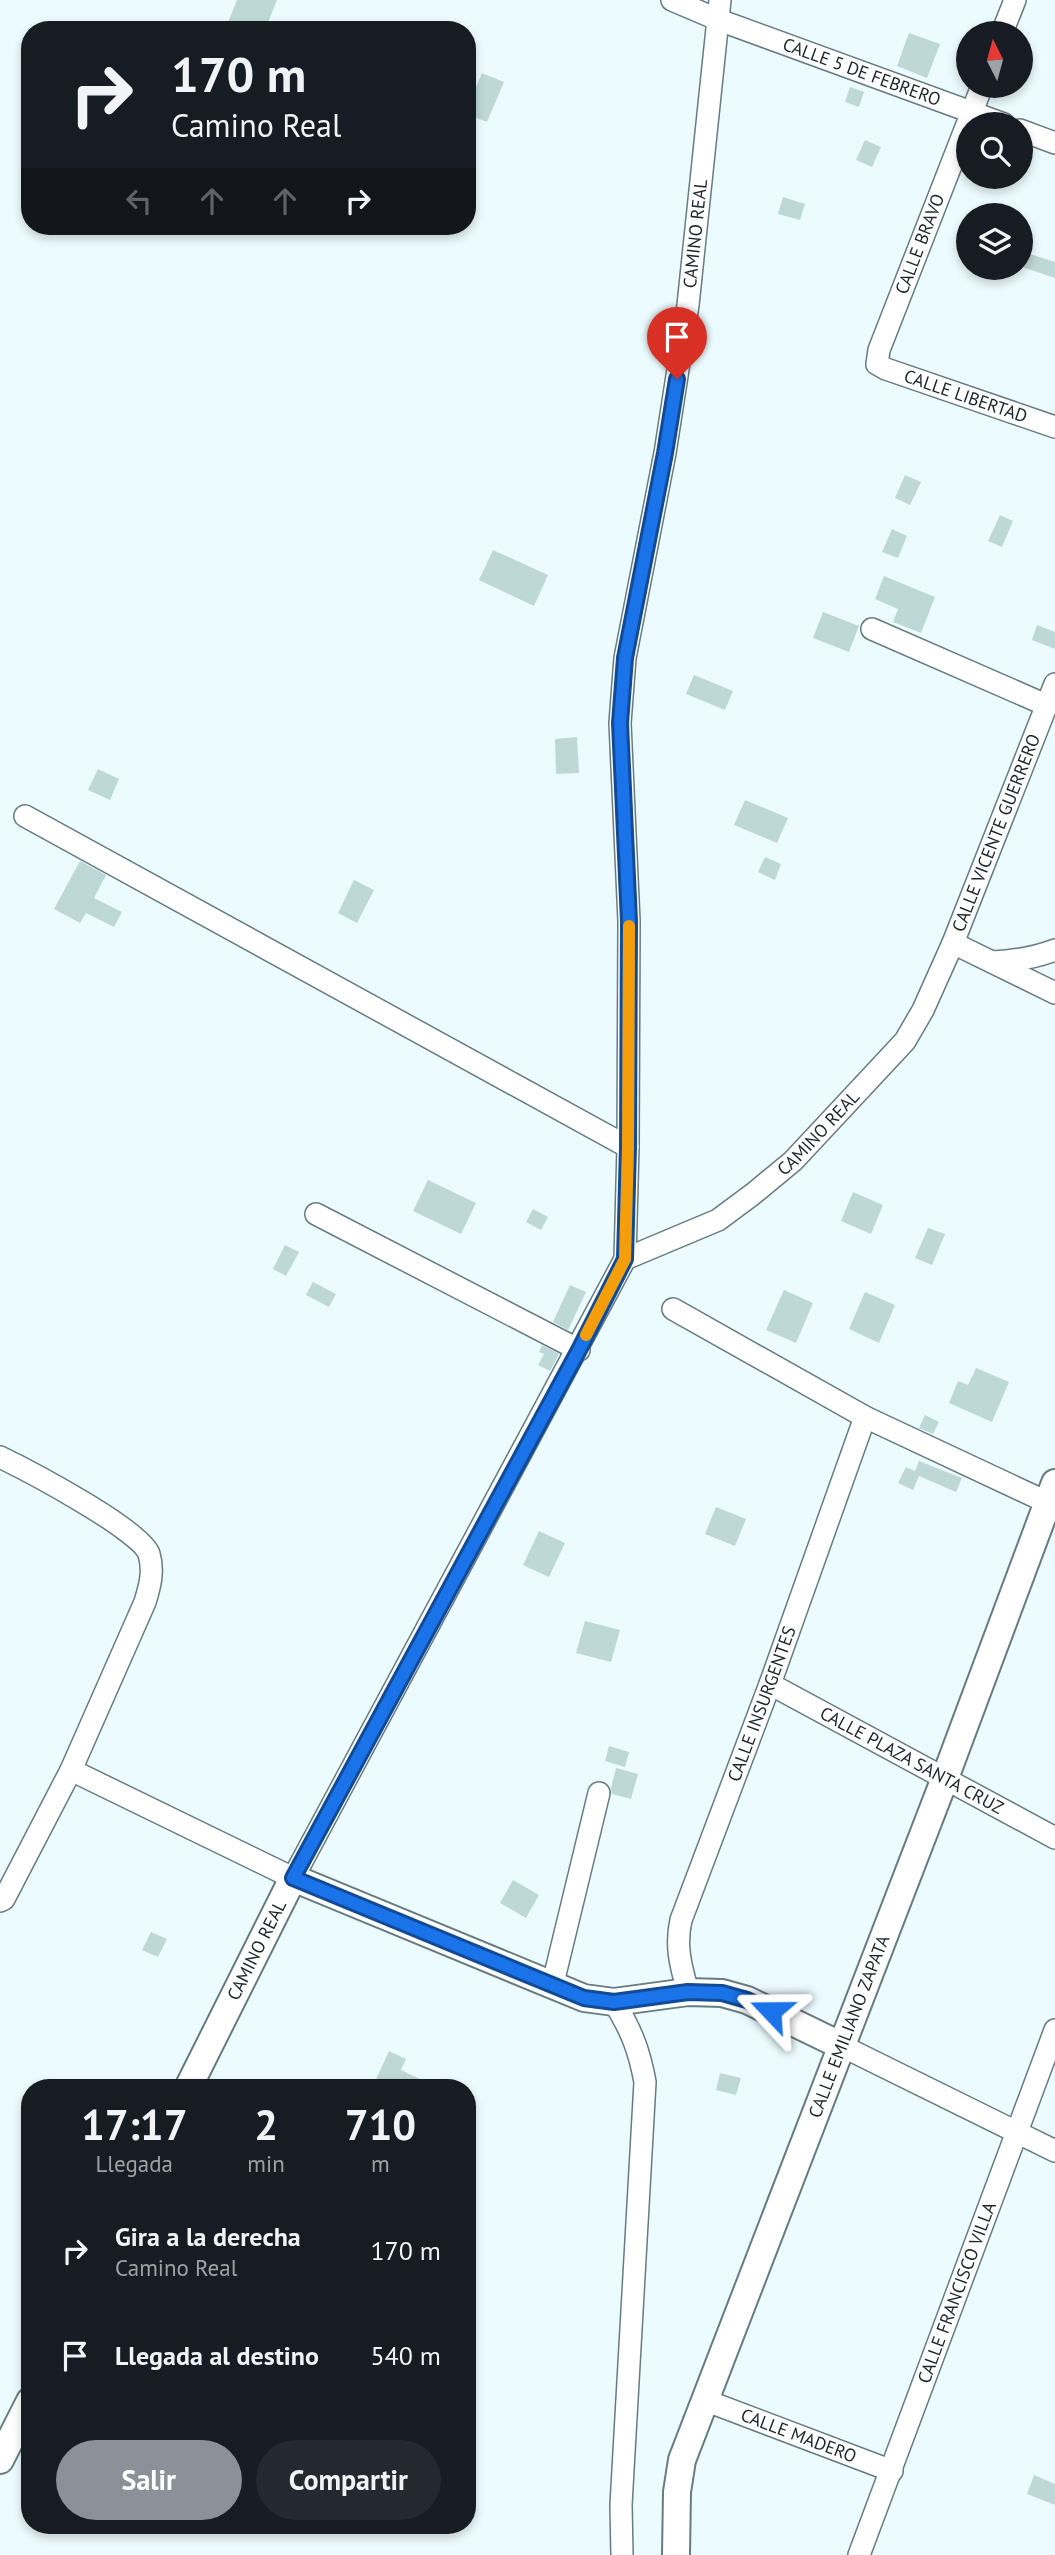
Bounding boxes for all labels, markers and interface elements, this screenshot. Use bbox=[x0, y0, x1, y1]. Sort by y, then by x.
north arrow bbox=[956, 21, 1032, 98]
map controls bbox=[956, 21, 1033, 280]
street label: CALLE 5 DE FEBRERO bbox=[780, 32, 944, 111]
text: 170 m bbox=[171, 42, 306, 106]
icon: right bbox=[56, 49, 147, 140]
text: Camino Real bbox=[171, 104, 341, 146]
button: search bbox=[956, 112, 1033, 189]
street label: CAMINO REAL bbox=[678, 178, 712, 289]
icon: left bbox=[120, 182, 158, 220]
icon: ahead bbox=[193, 182, 231, 220]
icon: ahead bbox=[266, 182, 304, 220]
icon: right bbox=[339, 182, 377, 220]
street label: CALLE BRAVO bbox=[890, 190, 949, 297]
button: layers bbox=[956, 203, 1033, 280]
pin bbox=[647, 307, 707, 379]
icon: arrive bbox=[658, 318, 696, 356]
street label: CALLE LIBERTAD bbox=[901, 364, 1030, 428]
street label: CALLE VICENTE GUERRERO bbox=[947, 731, 1045, 935]
street label: CAMINO REAL bbox=[772, 1085, 864, 1180]
street label: CALLE INSURGENTES bbox=[722, 1623, 801, 1785]
street label: CALLE PLAZA SANTA CRUZ bbox=[816, 1701, 1008, 1819]
street label: CAMINO REAL bbox=[222, 1896, 291, 2004]
street label: CALLE EMILIANO ZAPATA bbox=[803, 1931, 895, 2121]
position arrow bbox=[734, 1974, 808, 2048]
text: 17:17 bbox=[81, 2097, 187, 2152]
text: 2 bbox=[254, 2097, 278, 2152]
text: 710 bbox=[345, 2097, 416, 2152]
text: Llegada bbox=[95, 2149, 173, 2178]
text: min bbox=[247, 2149, 285, 2178]
text: m bbox=[371, 2149, 390, 2178]
street label: CALLE FRANCISCO VILLA bbox=[912, 2198, 1001, 2386]
text: Gira a la derecha bbox=[115, 2220, 301, 2253]
icon: right bbox=[56, 2232, 94, 2270]
text: 170 m bbox=[370, 2234, 441, 2267]
text: Camino Real bbox=[115, 2253, 237, 2282]
icon: arrive bbox=[56, 2337, 94, 2375]
text: Llegada al destino bbox=[115, 2339, 319, 2372]
text: 540 m bbox=[370, 2339, 441, 2372]
street label: CALLE MADERO bbox=[738, 2403, 860, 2468]
button: Salir bbox=[56, 2440, 242, 2520]
button: Compartir bbox=[256, 2440, 441, 2520]

